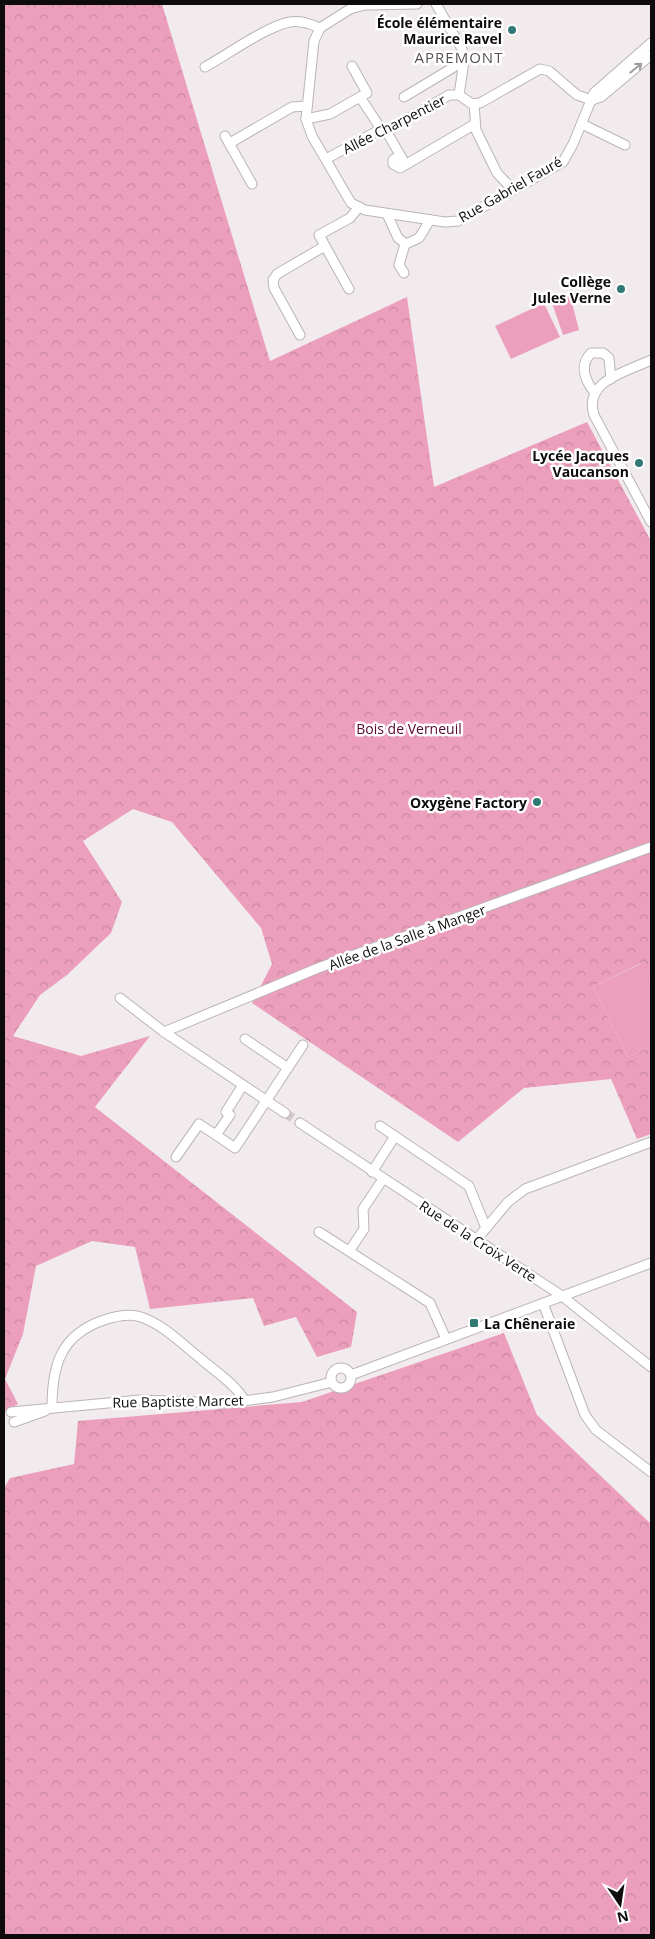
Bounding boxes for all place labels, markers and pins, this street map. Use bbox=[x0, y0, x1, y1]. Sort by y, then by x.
place label: École élémentaire Maurice Ravel bbox=[377, 13, 502, 48]
marker: École élémentaire Maurice Ravel bbox=[506, 24, 518, 36]
place label: Collège Jules Verne bbox=[531, 272, 611, 307]
marker: Collège Jules Verne bbox=[615, 283, 627, 295]
place label: Lycée Jacques Vaucanson bbox=[532, 446, 629, 481]
marker: Lycée Jacques Vaucanson bbox=[633, 457, 645, 469]
place label: Oxygène Factory bbox=[410, 793, 527, 812]
marker: Oxygène Factory bbox=[531, 796, 543, 808]
place label: La Chêneraie bbox=[484, 1314, 575, 1333]
marker: La Chêneraie bbox=[468, 1317, 480, 1329]

